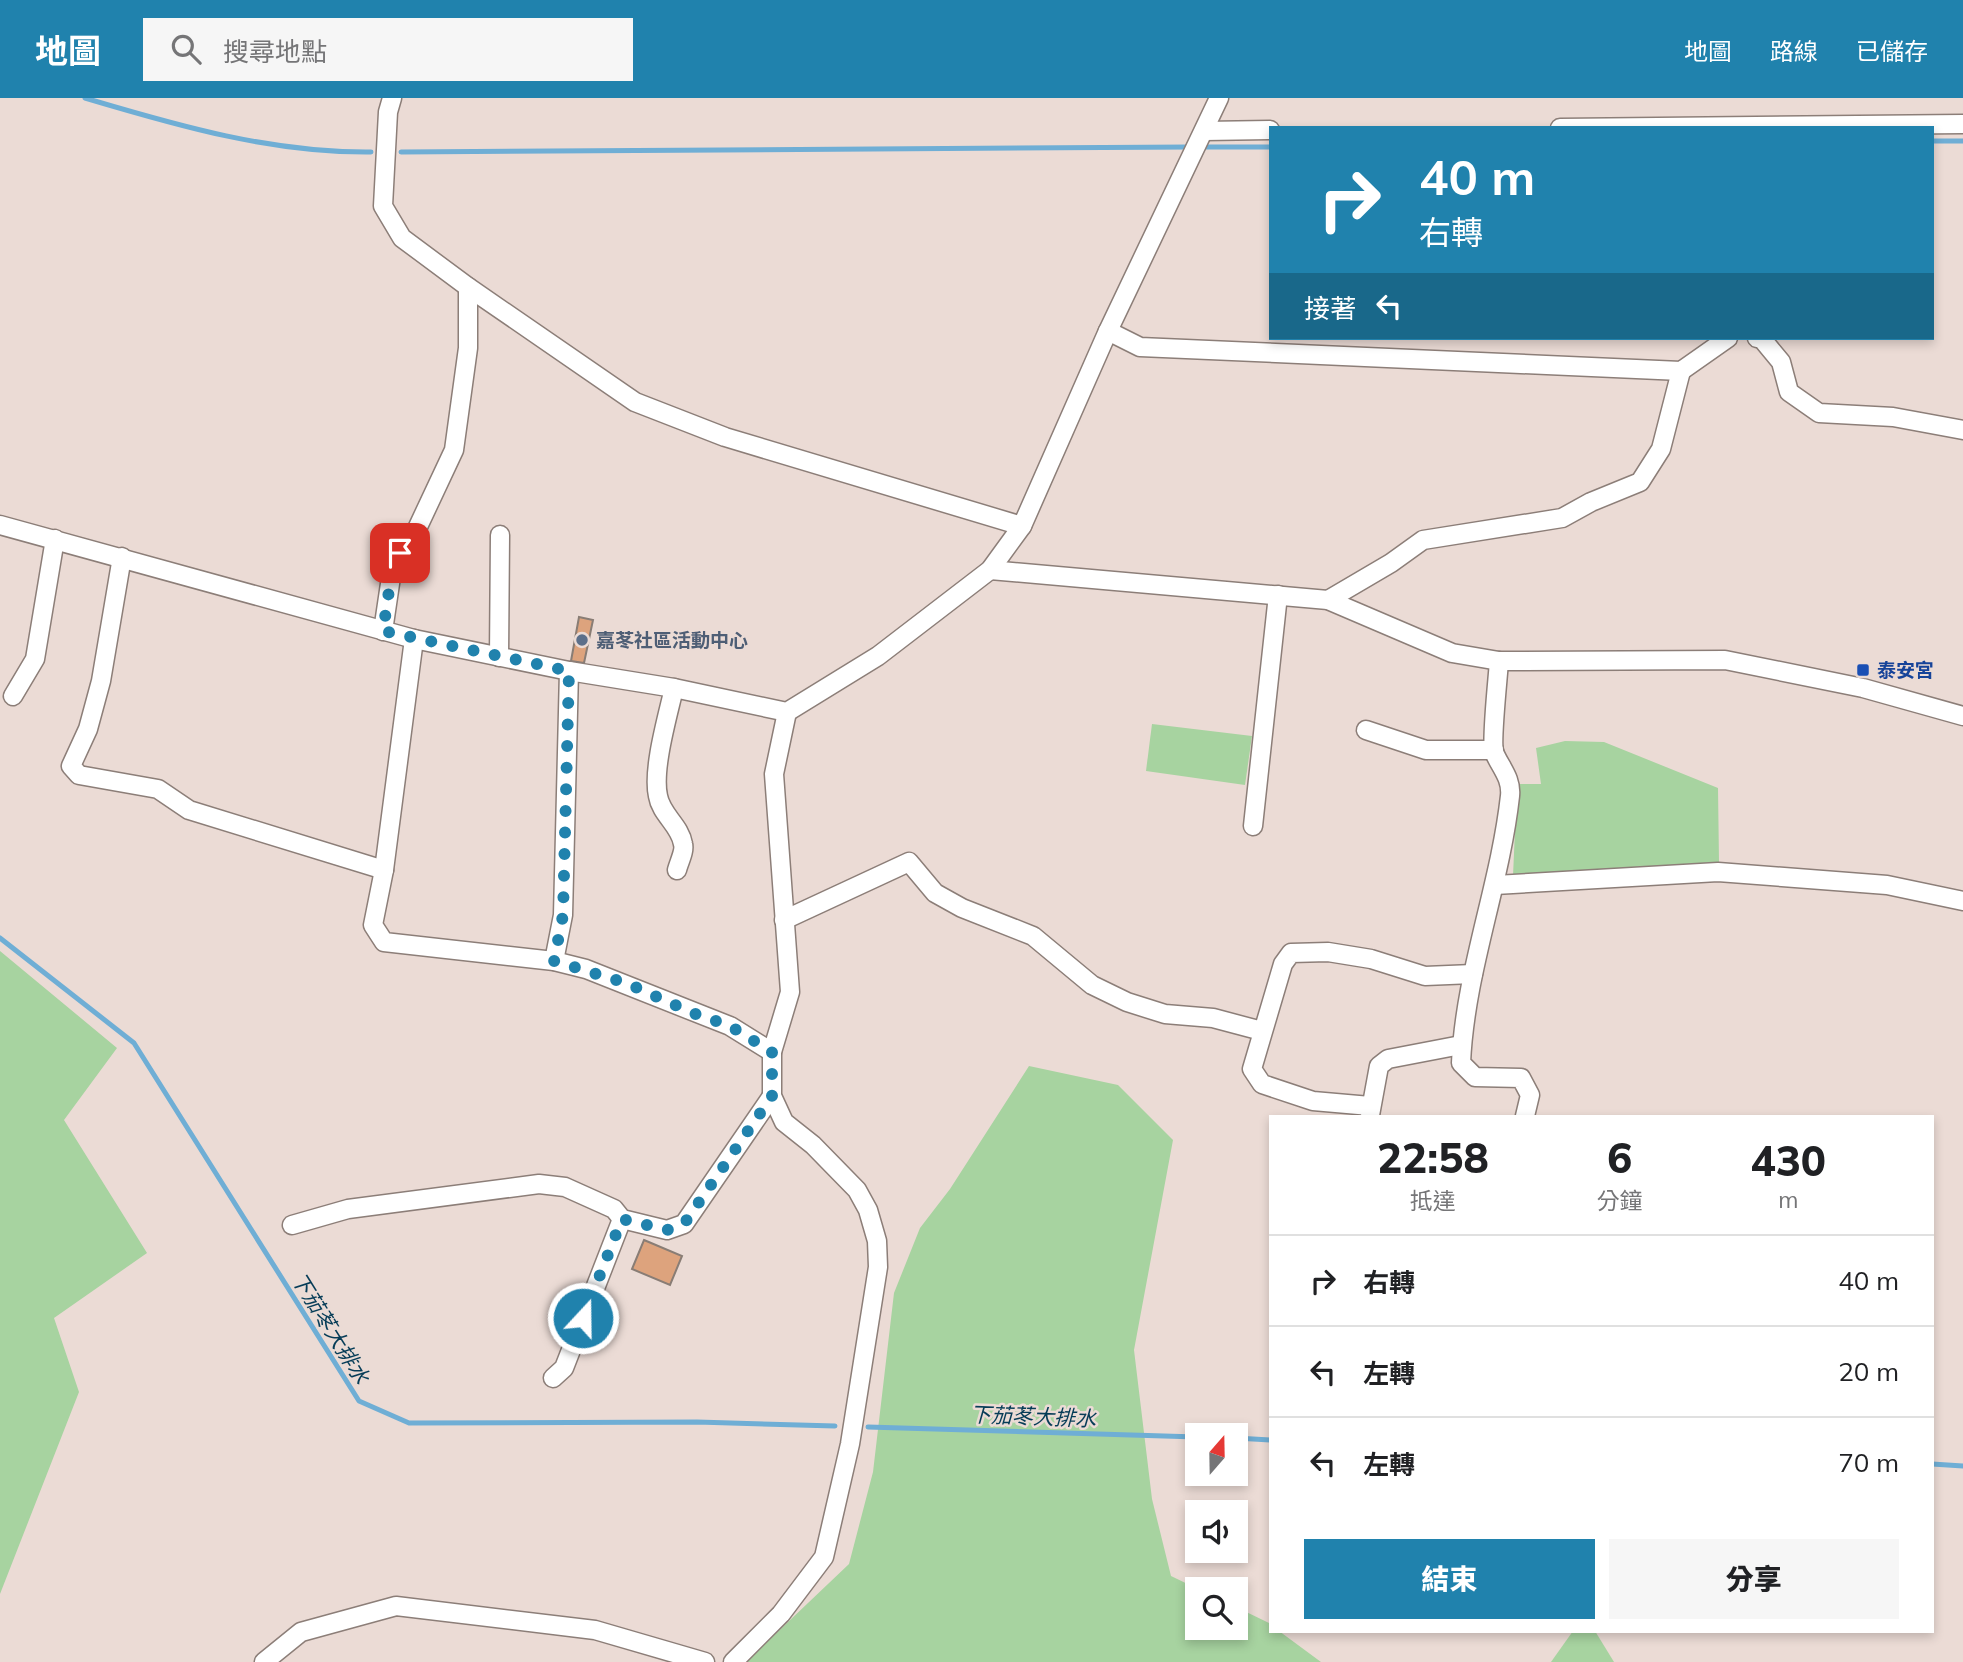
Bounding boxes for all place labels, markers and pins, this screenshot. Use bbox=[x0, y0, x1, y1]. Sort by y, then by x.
pin bbox=[370, 523, 430, 583]
place label: 嘉苳社區活動中心 bbox=[596, 628, 748, 652]
marker: 嘉苳社區活動中心 bbox=[574, 632, 590, 648]
place label: 泰安宮 bbox=[1877, 658, 1934, 682]
marker: 泰安宮 bbox=[1855, 662, 1871, 678]

